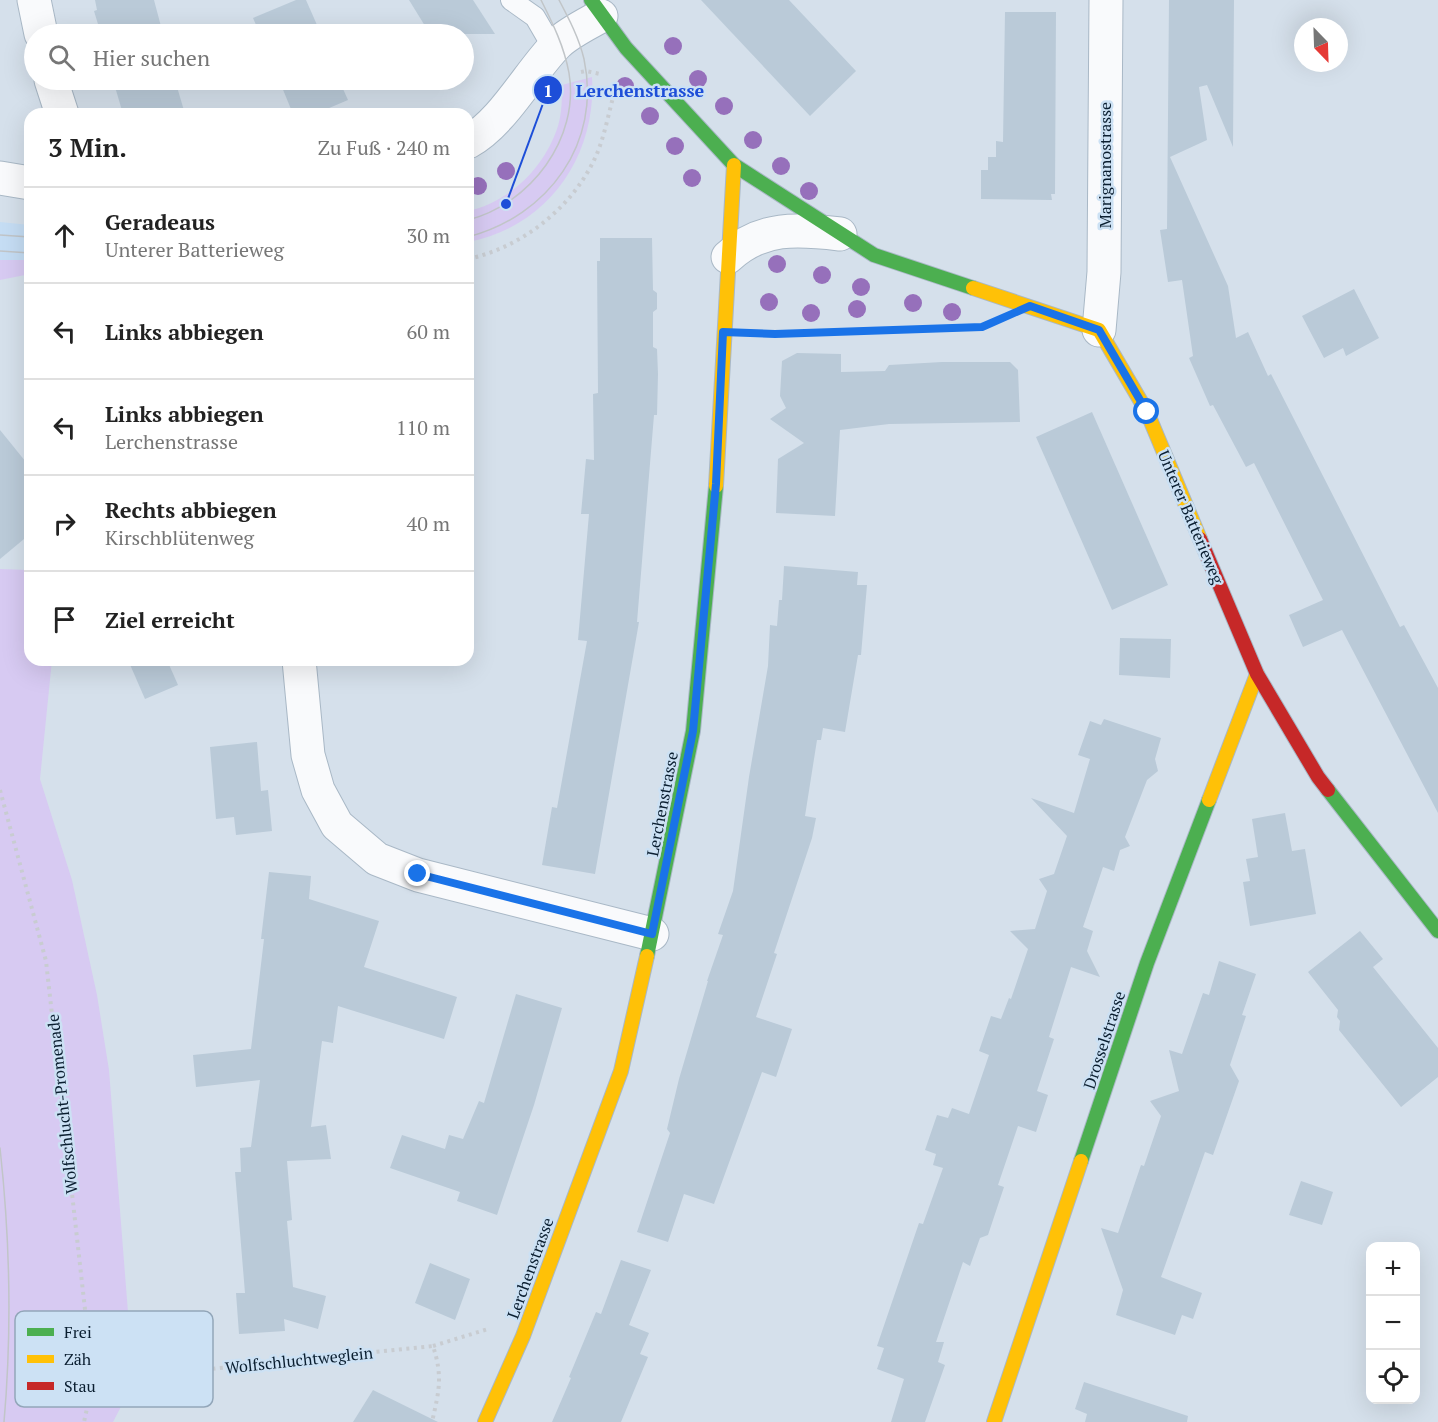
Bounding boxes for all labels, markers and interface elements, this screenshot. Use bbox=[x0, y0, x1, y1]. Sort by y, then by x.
north arrow bbox=[1294, 18, 1348, 72]
search box bbox=[24, 24, 474, 90]
icon: search bbox=[45, 41, 78, 74]
text: Hier suchen bbox=[93, 43, 210, 72]
callout: Lerchenstrasse bbox=[533, 72, 716, 108]
text: 1 bbox=[543, 78, 553, 102]
text: Lerchenstrasse bbox=[576, 78, 705, 102]
street label: Marignanostrasse bbox=[1094, 102, 1116, 228]
text: 3 Min. bbox=[48, 130, 127, 164]
text: Zu Fuß · 240 m bbox=[318, 134, 450, 161]
text: Geradeaus bbox=[105, 207, 215, 236]
icon: ahead bbox=[48, 219, 81, 252]
text: 30 m bbox=[407, 222, 450, 249]
text: Unterer Batterieweg bbox=[105, 236, 284, 263]
icon: left bbox=[48, 315, 81, 348]
text: Links abbiegen bbox=[105, 317, 264, 346]
text: 60 m bbox=[407, 318, 450, 345]
route start bbox=[1133, 398, 1159, 424]
text: Links abbiegen bbox=[105, 399, 264, 428]
icon: left bbox=[48, 411, 81, 444]
text: 110 m bbox=[396, 414, 450, 441]
text: Lerchenstrasse bbox=[105, 428, 238, 455]
street label: Unterer Batterieweg bbox=[1153, 447, 1229, 588]
text: Rechts abbiegen bbox=[105, 495, 277, 524]
icon: right bbox=[48, 507, 81, 540]
text: 40 m bbox=[407, 510, 450, 537]
text: Kirschblütenweg bbox=[105, 524, 254, 551]
icon: arrive bbox=[48, 603, 81, 636]
text: Ziel erreicht bbox=[105, 605, 235, 634]
street label: Lerchenstrasse bbox=[641, 750, 683, 858]
route end bbox=[404, 860, 430, 886]
street label: Drosselstrasse bbox=[1078, 988, 1130, 1092]
street label: Wolfschlucht-Promenade bbox=[42, 1013, 82, 1195]
street label: Lerchenstrasse bbox=[501, 1214, 559, 1322]
map controls bbox=[1366, 1242, 1420, 1404]
button: + bbox=[1366, 1242, 1420, 1296]
button: − bbox=[1366, 1296, 1420, 1350]
legend bbox=[15, 1311, 213, 1407]
text: Frei bbox=[64, 1321, 92, 1343]
street label: Wolfschluchtweglein bbox=[224, 1341, 375, 1379]
text: Zäh bbox=[64, 1348, 92, 1370]
button: locate bbox=[1366, 1350, 1420, 1404]
text: Stau bbox=[64, 1375, 96, 1397]

